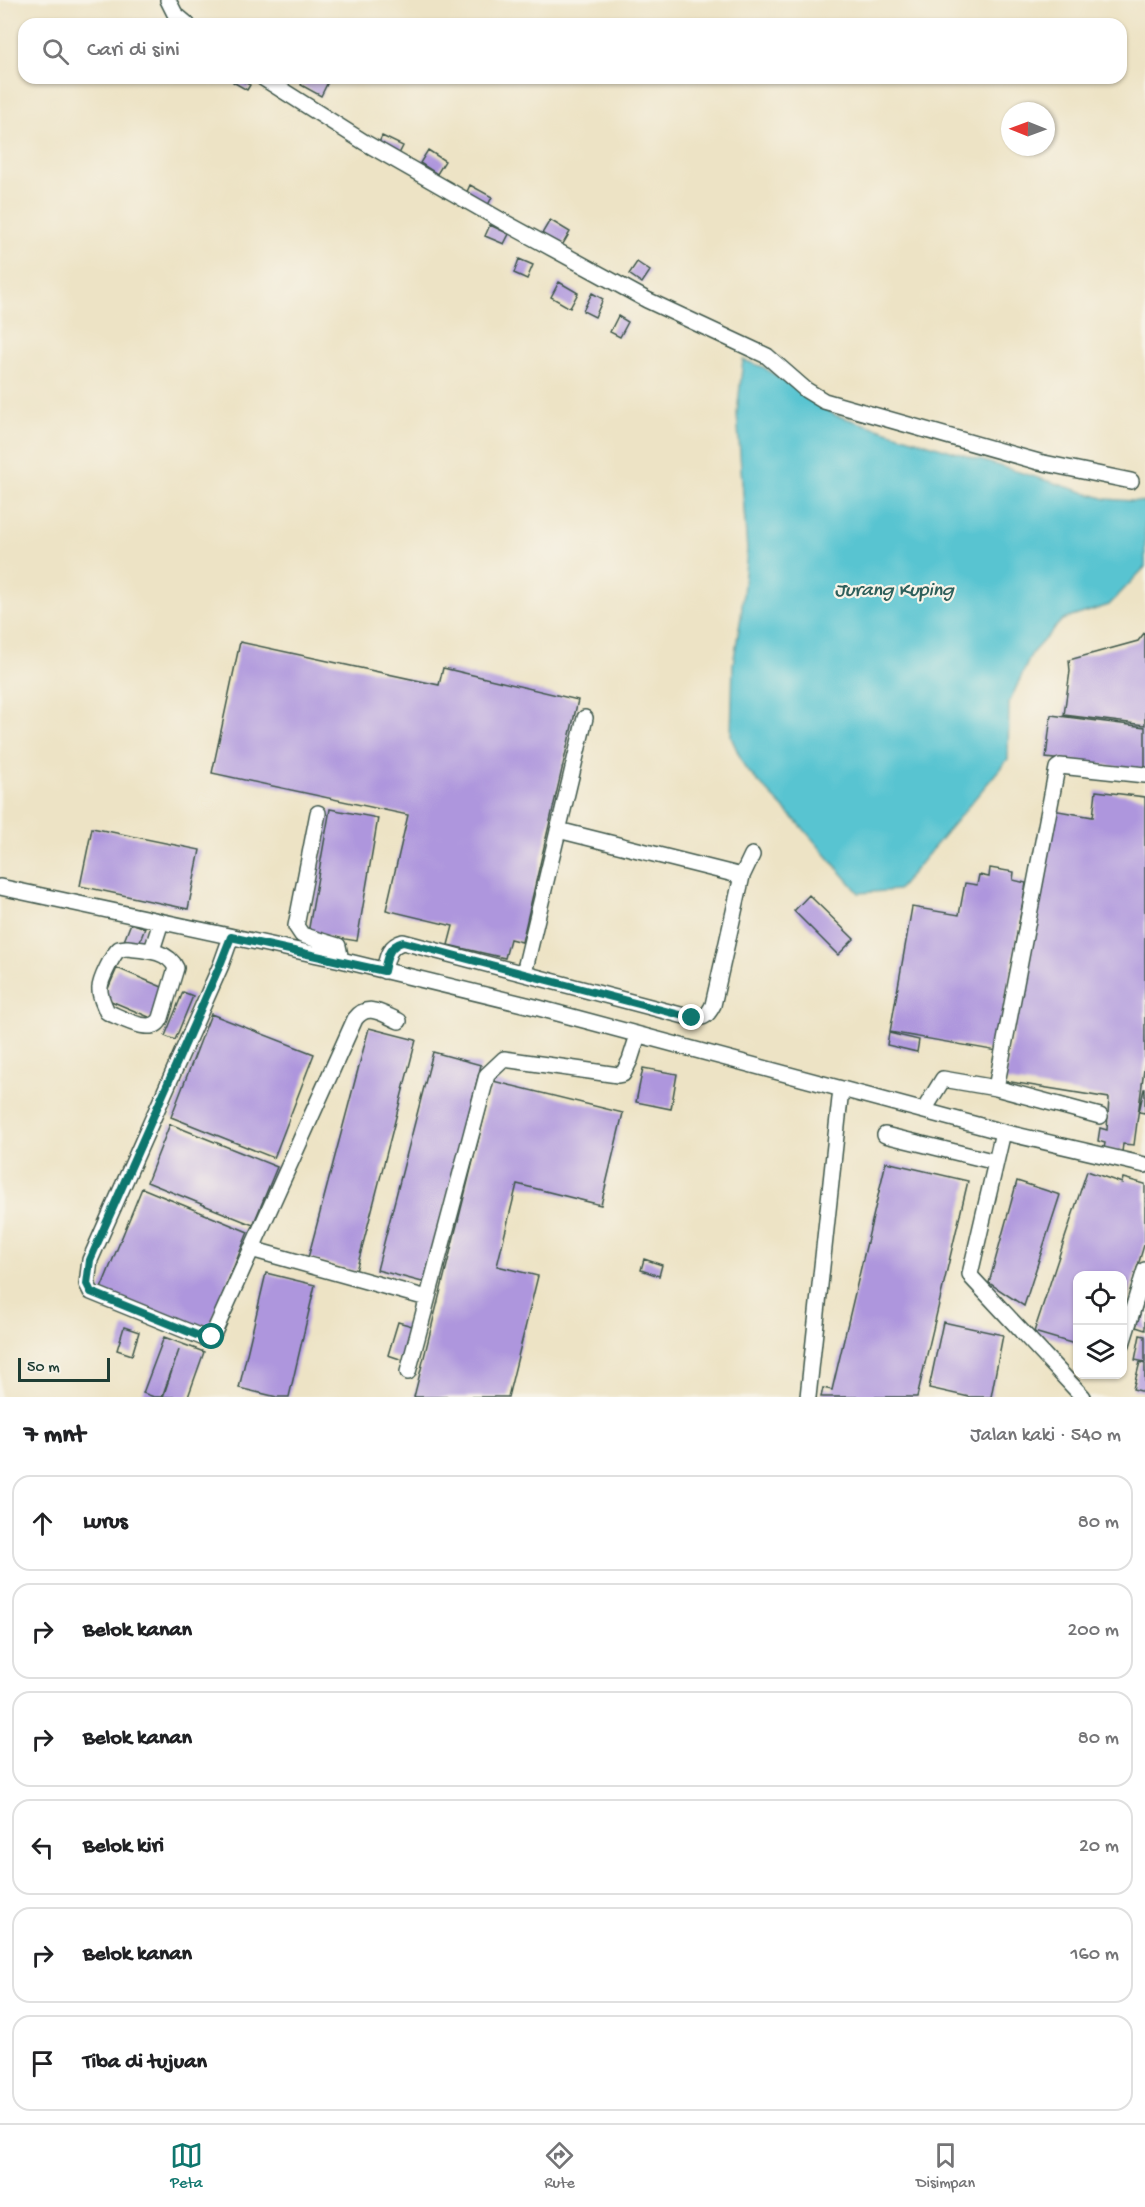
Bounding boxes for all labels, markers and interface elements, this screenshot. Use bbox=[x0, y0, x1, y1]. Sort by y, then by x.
search box bbox=[18, 18, 1127, 84]
icon: search bbox=[39, 35, 72, 68]
text: Cari di sini bbox=[87, 38, 180, 64]
north arrow bbox=[1001, 102, 1055, 156]
water label: Jurang Kuping bbox=[834, 580, 955, 603]
route end bbox=[678, 1004, 704, 1030]
map controls bbox=[1073, 1271, 1127, 1379]
button: locate bbox=[1073, 1271, 1127, 1325]
route start bbox=[198, 1323, 224, 1349]
button: layers bbox=[1073, 1325, 1127, 1379]
scale bar bbox=[18, 1355, 110, 1382]
text: 50 m bbox=[27, 1359, 60, 1378]
text: 7 mnt bbox=[24, 1421, 85, 1452]
text: Jalan kaki · 540 m bbox=[970, 1425, 1121, 1448]
icon: ahead bbox=[26, 1507, 59, 1540]
text: Lurus bbox=[83, 1510, 128, 1536]
text: 80 m bbox=[1078, 1512, 1119, 1535]
icon: right bbox=[26, 1615, 59, 1648]
text: Belok kanan bbox=[83, 1618, 192, 1644]
text: 200 m bbox=[1068, 1620, 1119, 1643]
icon: right bbox=[26, 1723, 59, 1756]
text: Belok kanan bbox=[83, 1726, 192, 1752]
text: 80 m bbox=[1078, 1728, 1119, 1751]
icon: left bbox=[26, 1831, 59, 1864]
text: Belok kiri bbox=[83, 1834, 164, 1860]
text: 20 m bbox=[1079, 1836, 1119, 1859]
icon: right bbox=[26, 1939, 59, 1972]
text: Belok kanan bbox=[83, 1942, 192, 1968]
text: 160 m bbox=[1070, 1944, 1119, 1967]
icon: arrive bbox=[26, 2047, 59, 2080]
text: Tiba di tujuan bbox=[83, 2050, 207, 2076]
tab: Peta bbox=[170, 2139, 203, 2194]
tab: Rute bbox=[543, 2139, 576, 2194]
tab: Disimpan bbox=[916, 2139, 975, 2194]

